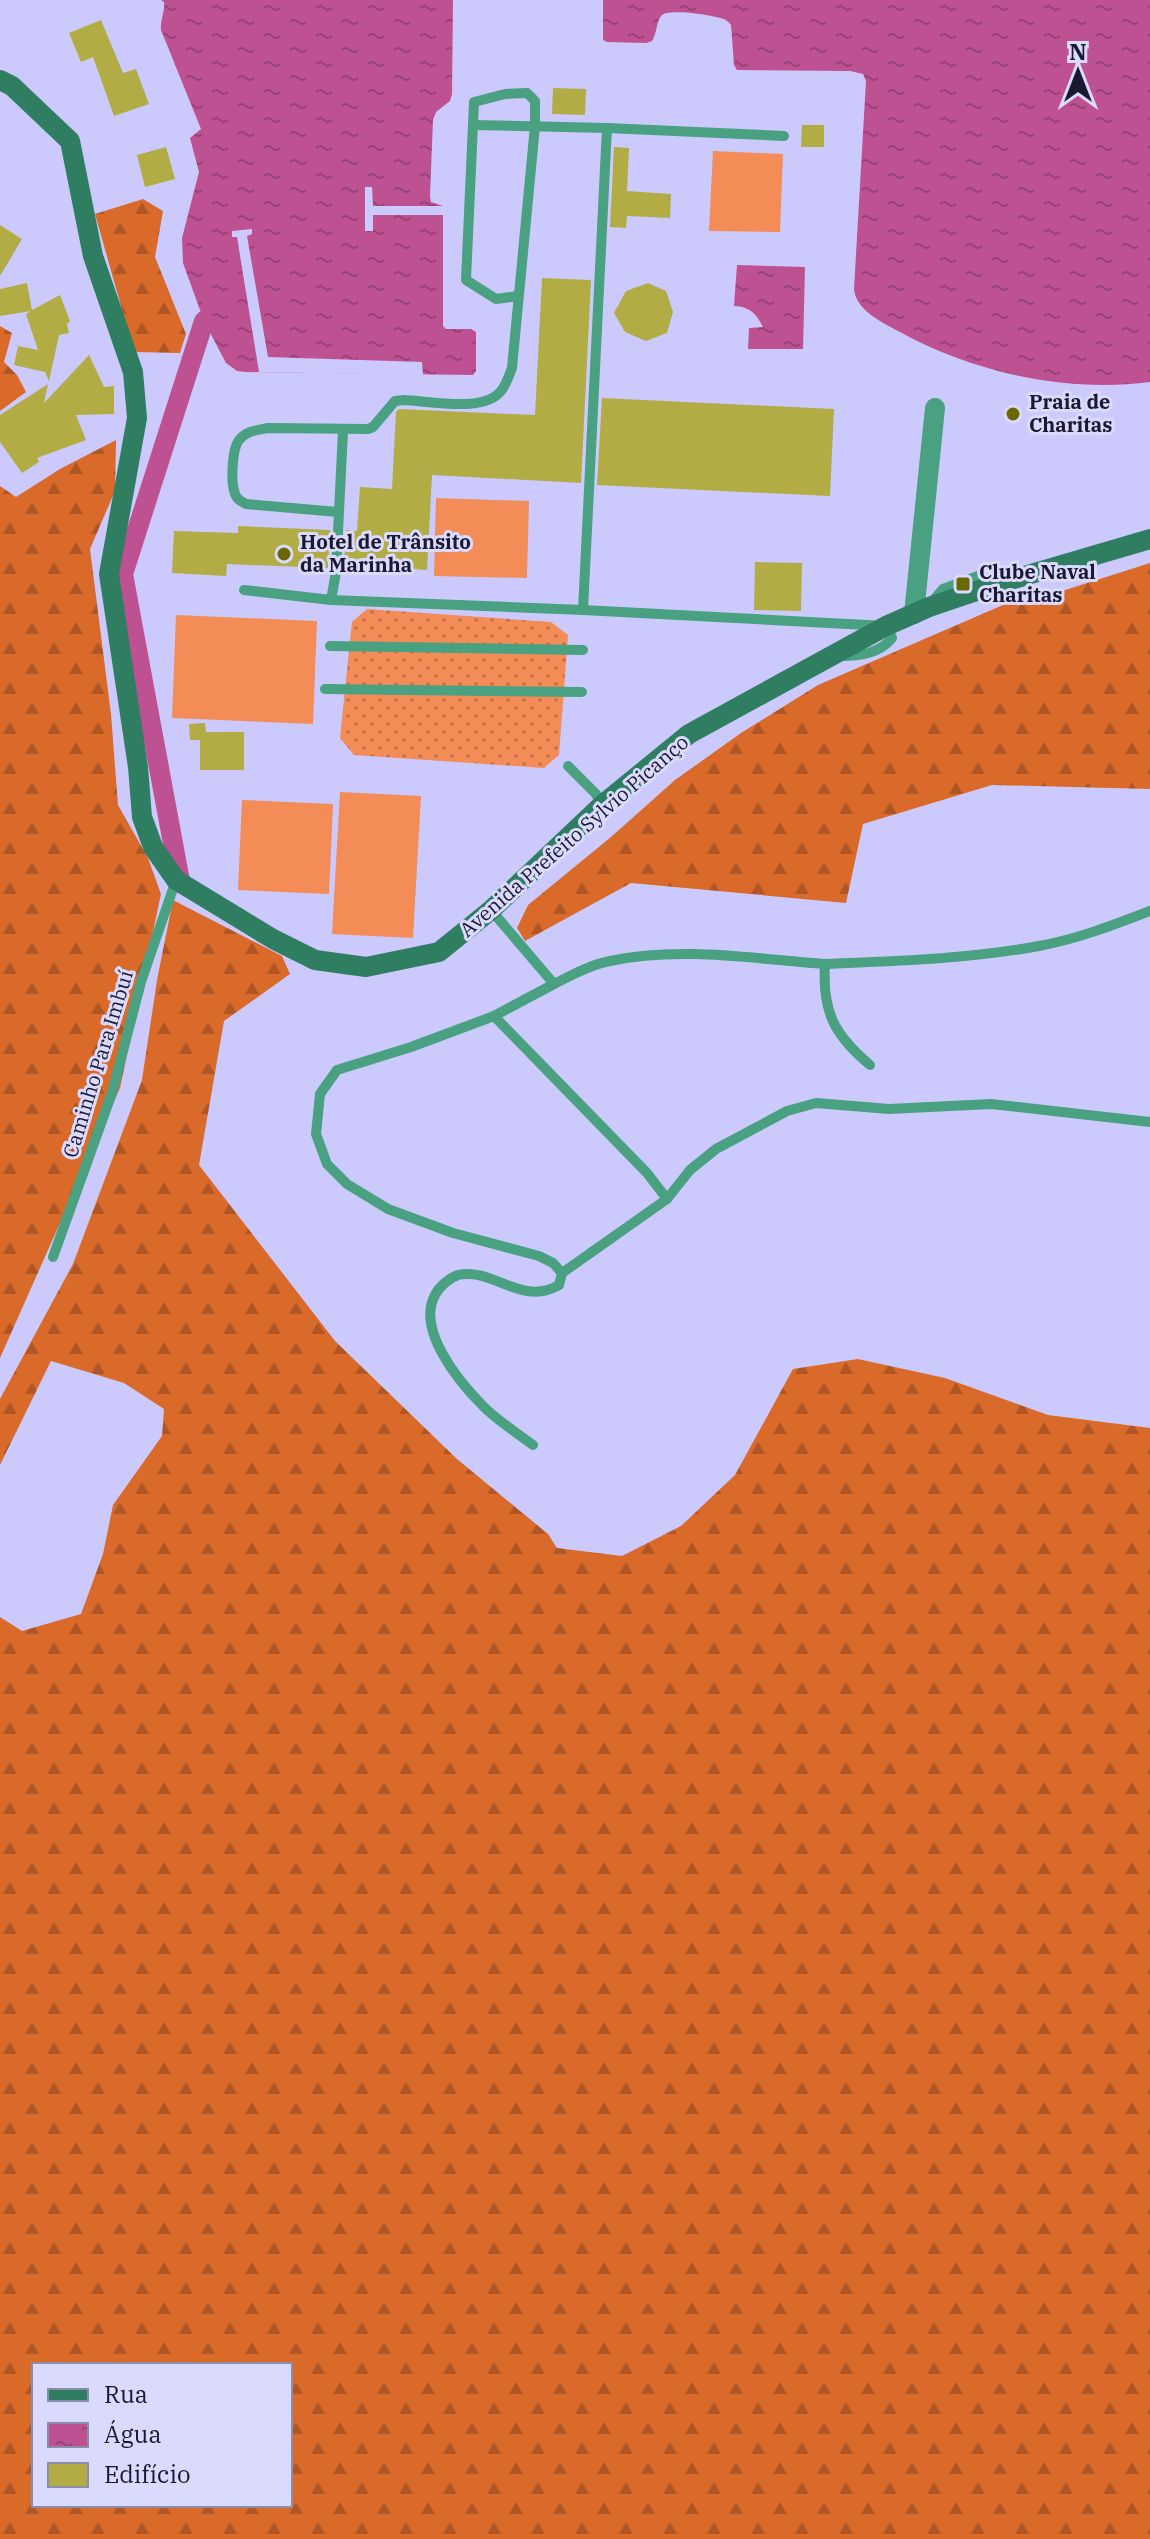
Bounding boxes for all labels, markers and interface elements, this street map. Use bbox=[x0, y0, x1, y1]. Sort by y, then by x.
north arrow bbox=[1038, 32, 1118, 112]
text: N bbox=[1069, 37, 1087, 66]
place label: Praia de Charitas bbox=[1029, 388, 1112, 438]
marker: Praia de Charitas bbox=[1004, 405, 1022, 423]
place label: Hotel de Trânsito da Marinha bbox=[300, 528, 471, 578]
marker: Hotel de Trânsito da Marinha bbox=[275, 545, 293, 563]
place label: Clube Naval Charitas bbox=[979, 558, 1096, 608]
marker: Clube Naval Charitas bbox=[954, 575, 972, 593]
street label: Avenida Prefeito Sylvio Picanço bbox=[453, 729, 694, 943]
street label: Caminho Para Imbuí bbox=[56, 967, 139, 1161]
legend bbox=[32, 2363, 292, 2507]
text: Rua bbox=[104, 2378, 148, 2410]
text: Água bbox=[104, 2418, 161, 2450]
text: Edifício bbox=[104, 2458, 191, 2490]

